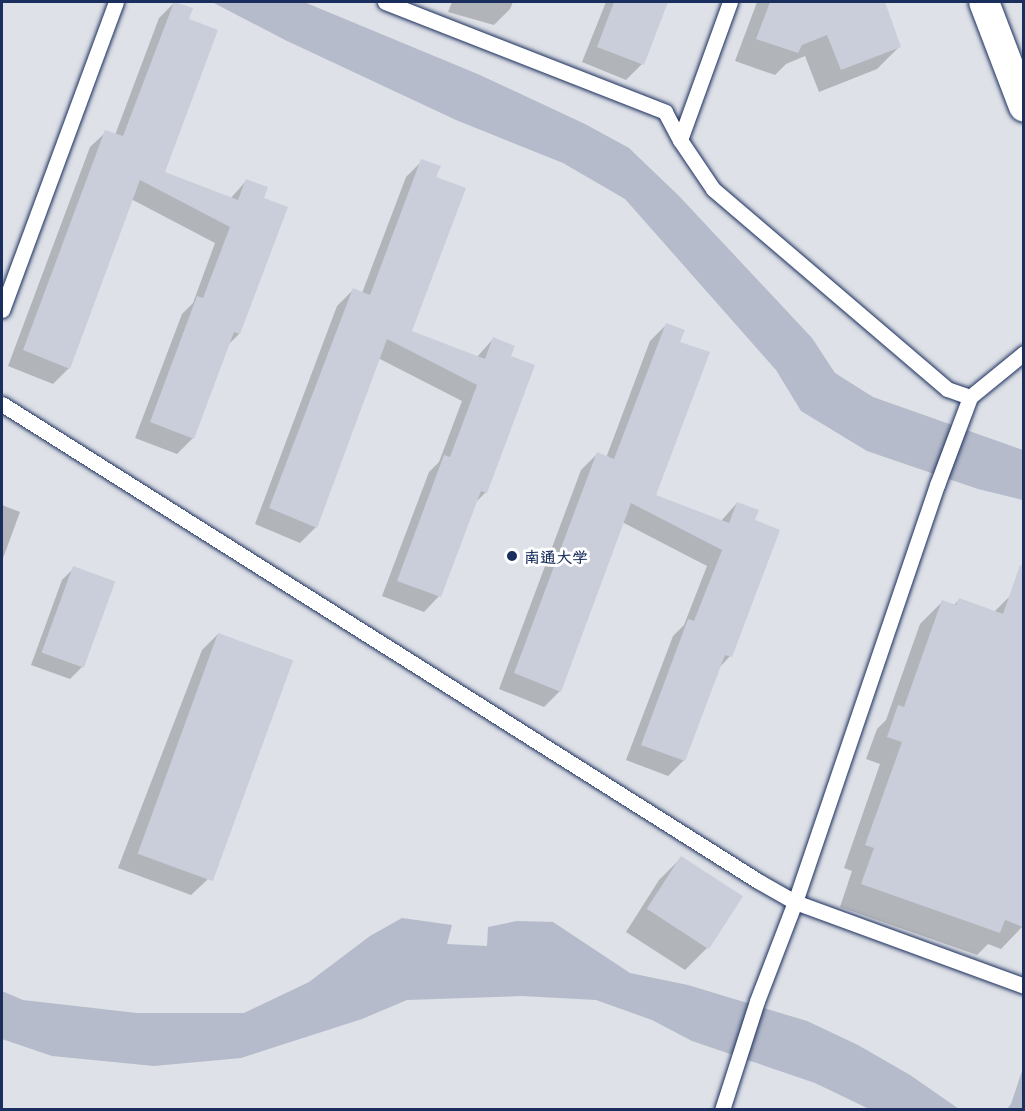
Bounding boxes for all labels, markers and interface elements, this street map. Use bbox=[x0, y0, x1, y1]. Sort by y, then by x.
place label: 南通大学 bbox=[524, 546, 588, 566]
marker: 南通大学 bbox=[505, 549, 519, 563]

